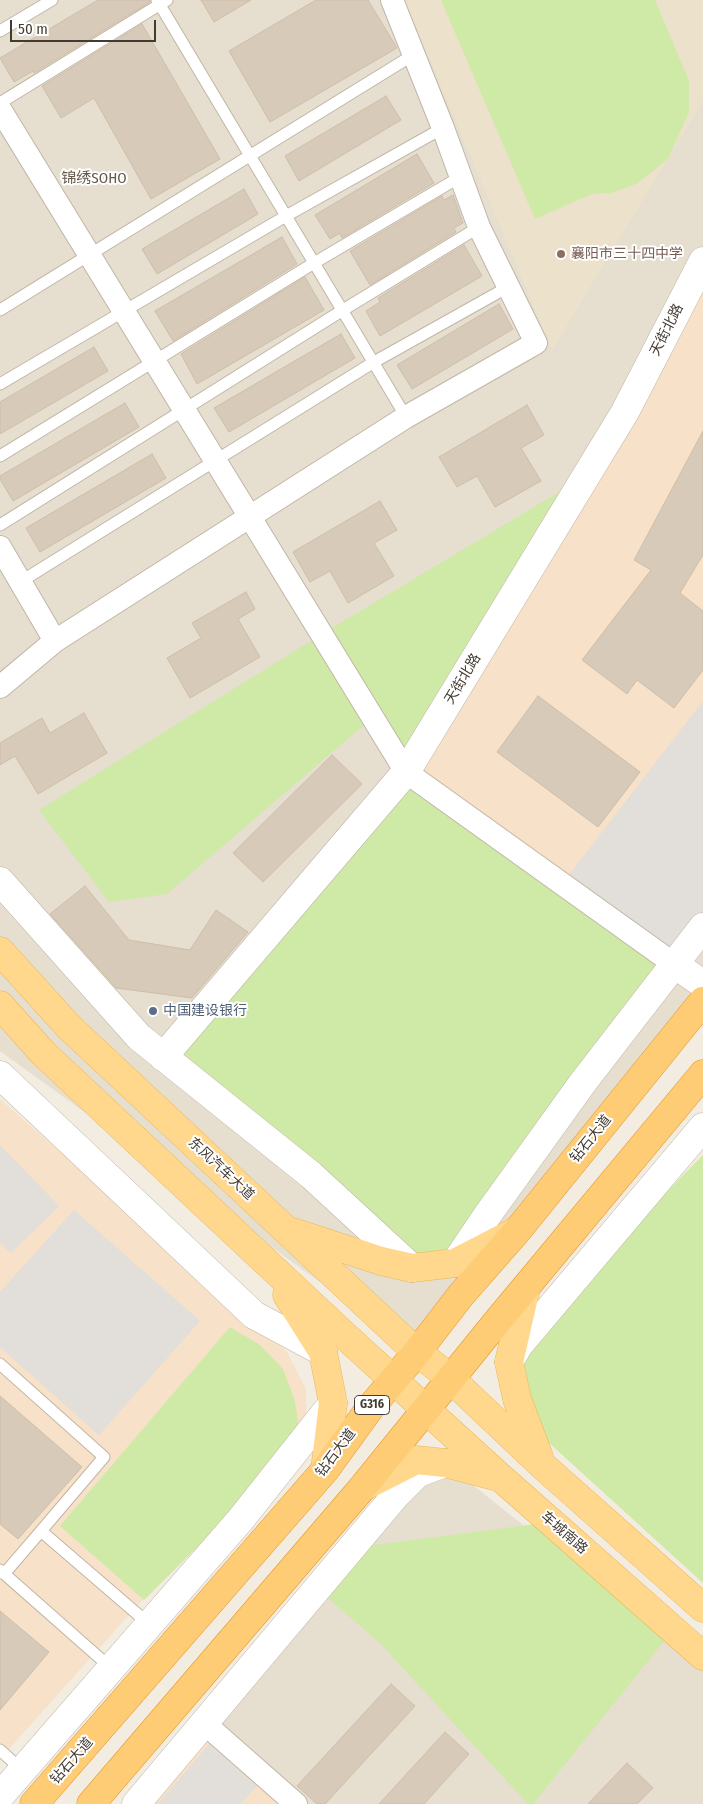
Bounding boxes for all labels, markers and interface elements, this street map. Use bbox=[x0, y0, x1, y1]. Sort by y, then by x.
scale bar bbox=[12, 10, 159, 42]
text: 50 m bbox=[18, 20, 48, 38]
district label: 锦绣SOHO bbox=[61, 170, 127, 188]
place label: 襄阳市三十四中学 bbox=[571, 246, 683, 262]
marker: 襄阳市三十四中学 bbox=[555, 248, 567, 260]
street label: 天街北路 bbox=[647, 301, 687, 359]
street label: 天街北路 bbox=[441, 651, 485, 707]
place label: 中国建设银行 bbox=[163, 1003, 247, 1019]
marker: 中国建设银行 bbox=[147, 1005, 159, 1017]
street label: 钻石大道 bbox=[567, 1112, 615, 1166]
street label: 东风汽车大道 bbox=[185, 1134, 257, 1204]
road number: G316 bbox=[354, 1396, 390, 1414]
street label: 钻石大道 bbox=[312, 1426, 360, 1480]
street label: 车城南路 bbox=[537, 1508, 591, 1558]
street label: 钻石大道 bbox=[47, 1734, 97, 1788]

